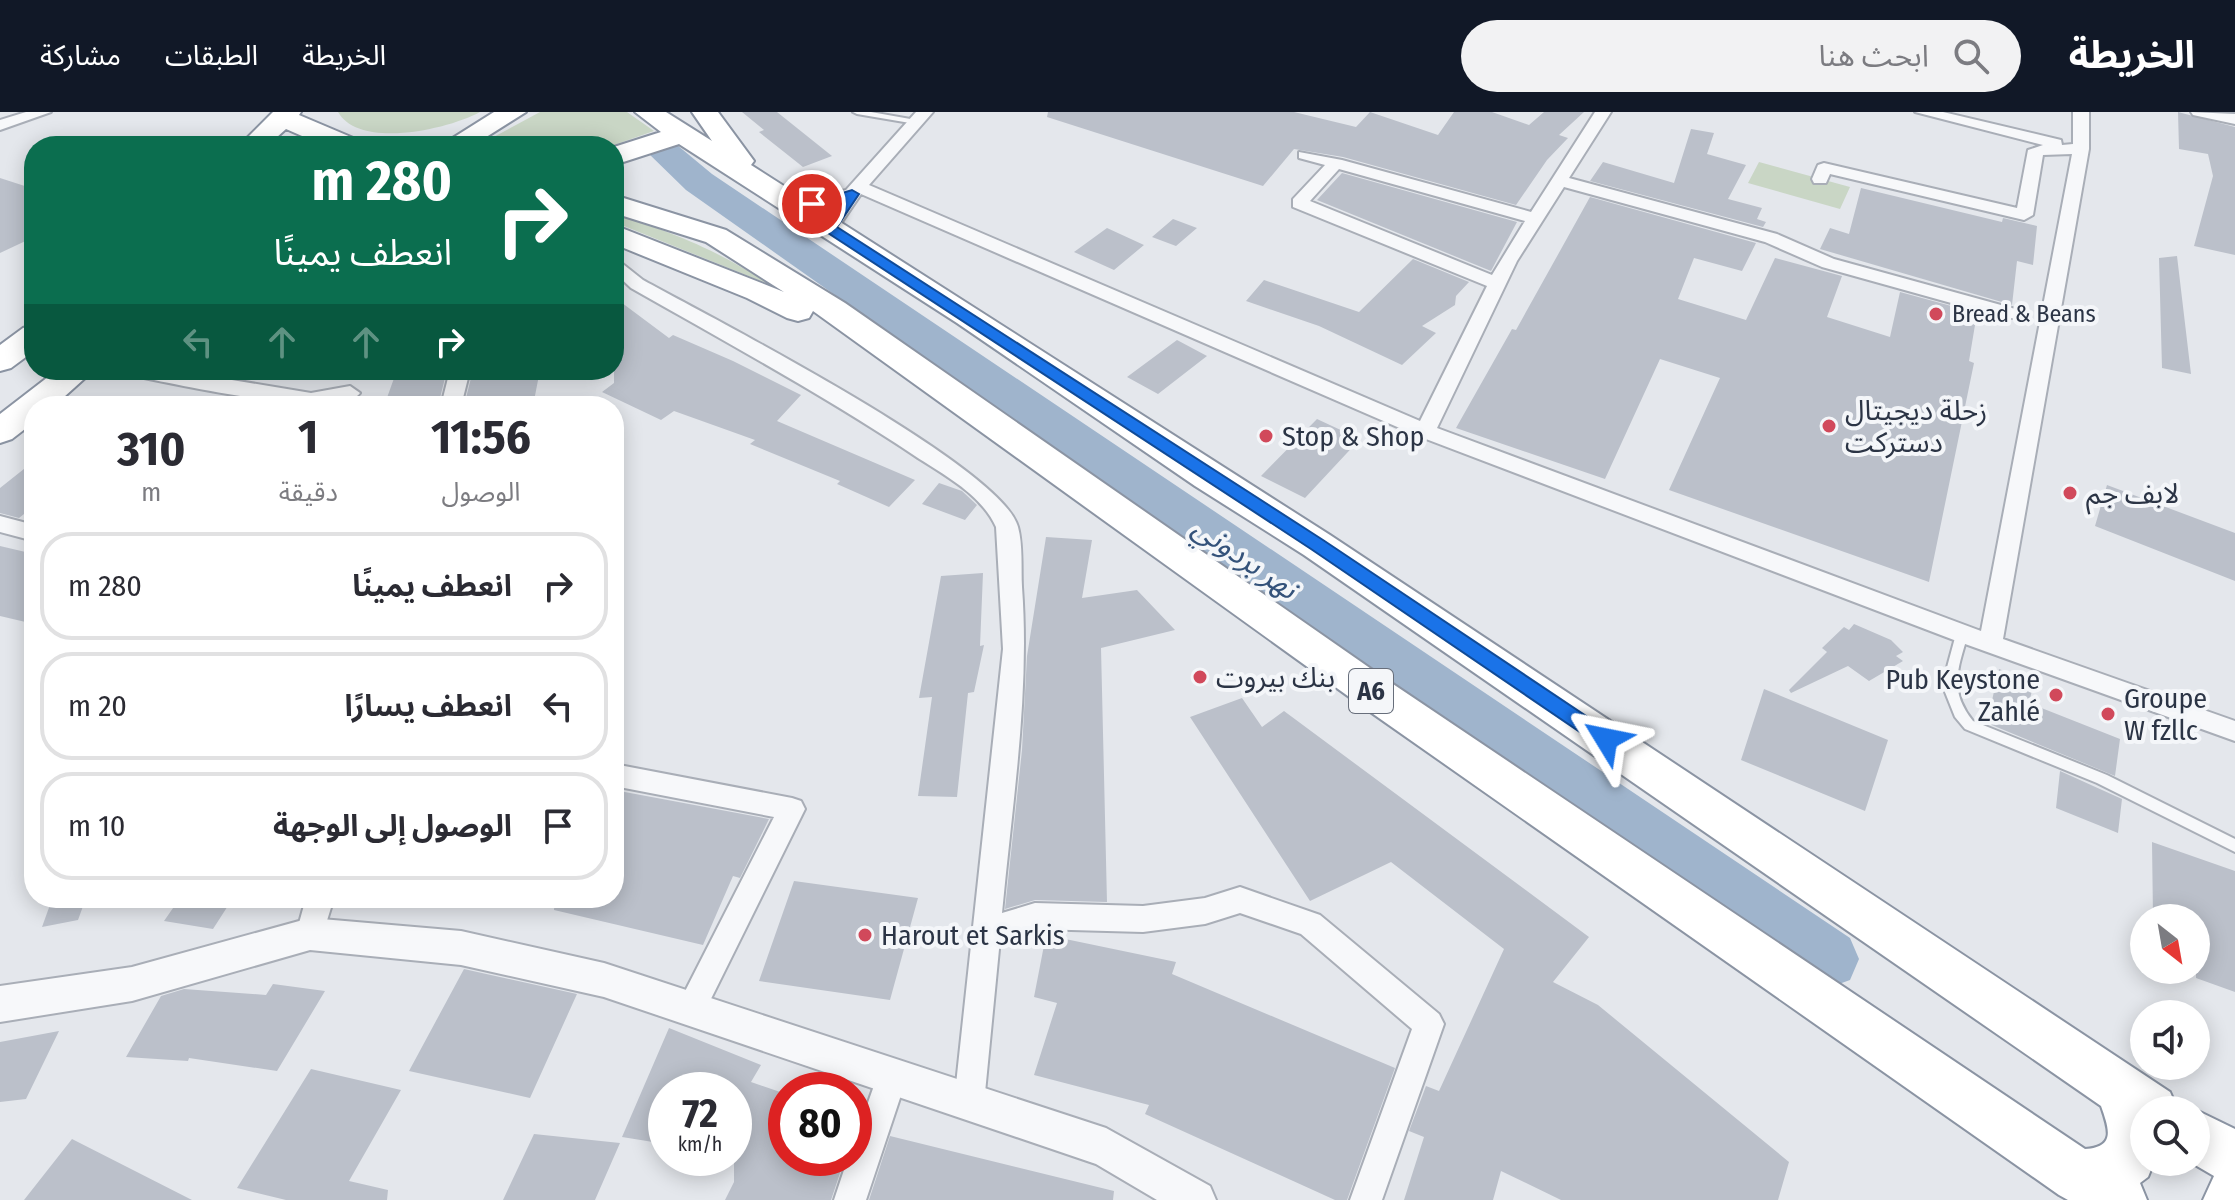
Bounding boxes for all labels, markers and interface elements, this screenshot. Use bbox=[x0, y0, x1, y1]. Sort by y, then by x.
search box bbox=[1461, 20, 2021, 92]
text: الخريطة bbox=[2069, 32, 2195, 78]
icon: search bbox=[1949, 34, 1993, 78]
text: ابحث هنا bbox=[1818, 38, 1929, 74]
text: مشاركة bbox=[40, 39, 121, 72]
text: الطبقات bbox=[165, 39, 258, 72]
text: الخريطة bbox=[302, 39, 386, 72]
text: 280 m bbox=[312, 148, 452, 215]
icon: right bbox=[480, 168, 584, 272]
pin bbox=[778, 170, 846, 238]
icon: arrive bbox=[790, 182, 834, 226]
text: انعطف يمينًا bbox=[274, 231, 452, 275]
place label: Bread & Beans bbox=[1952, 300, 2096, 328]
marker: Bread & Beans bbox=[1927, 305, 1945, 323]
icon: left bbox=[176, 320, 220, 364]
icon: ahead bbox=[260, 320, 304, 364]
icon: ahead bbox=[344, 320, 388, 364]
icon: right bbox=[428, 320, 472, 364]
place label: زحلة ديجيتال دستركت bbox=[1845, 394, 1987, 459]
text: 1 bbox=[298, 408, 318, 466]
text: 11:56 bbox=[431, 408, 531, 466]
marker: زحلة ديجيتال دستركت bbox=[1820, 417, 1838, 435]
text: 310 bbox=[117, 420, 185, 478]
place label: Stop & Shop bbox=[1282, 420, 1424, 453]
marker: Stop & Shop bbox=[1257, 427, 1275, 445]
text: m bbox=[141, 477, 161, 508]
text: دقيقة bbox=[279, 477, 338, 508]
text: الوصول bbox=[441, 477, 520, 508]
place label: لابف جم bbox=[2086, 477, 2179, 515]
marker: لابف جم bbox=[2061, 484, 2079, 502]
water label: نهر بردوني bbox=[1183, 509, 1306, 612]
icon: right bbox=[536, 564, 580, 608]
text: 280 m bbox=[68, 568, 142, 604]
text: انعطف يمينًا bbox=[352, 568, 512, 604]
place label: بنك بيروت bbox=[1216, 661, 1335, 694]
place label: Pub Keystone Zahlé bbox=[1885, 663, 2040, 728]
marker: بنك بيروت bbox=[1191, 668, 1209, 686]
road number: A6 bbox=[1349, 669, 1393, 713]
place label: Groupe W fzllc bbox=[2124, 682, 2207, 747]
icon: left bbox=[536, 684, 580, 728]
marker: Pub Keystone Zahlé bbox=[2047, 686, 2065, 704]
text: 20 m bbox=[68, 688, 127, 724]
text: انعطف يسارًا bbox=[345, 688, 512, 724]
position arrow bbox=[1564, 697, 1648, 781]
marker: Groupe W fzllc bbox=[2099, 705, 2117, 723]
icon: arrive bbox=[536, 804, 580, 848]
text: 10 m bbox=[68, 808, 125, 844]
text: الوصول إلى الوجهة bbox=[273, 808, 512, 844]
north arrow bbox=[2130, 904, 2210, 984]
map controls bbox=[2130, 904, 2210, 1176]
place label: Harout et Sarkis bbox=[881, 919, 1065, 952]
marker: Harout et Sarkis bbox=[856, 926, 874, 944]
button: sound bbox=[2130, 1000, 2210, 1080]
speed limit sign: 80 bbox=[768, 1072, 872, 1176]
text: 72 bbox=[682, 1090, 718, 1138]
button: search bbox=[2130, 1096, 2210, 1176]
text: km/h bbox=[678, 1132, 722, 1156]

